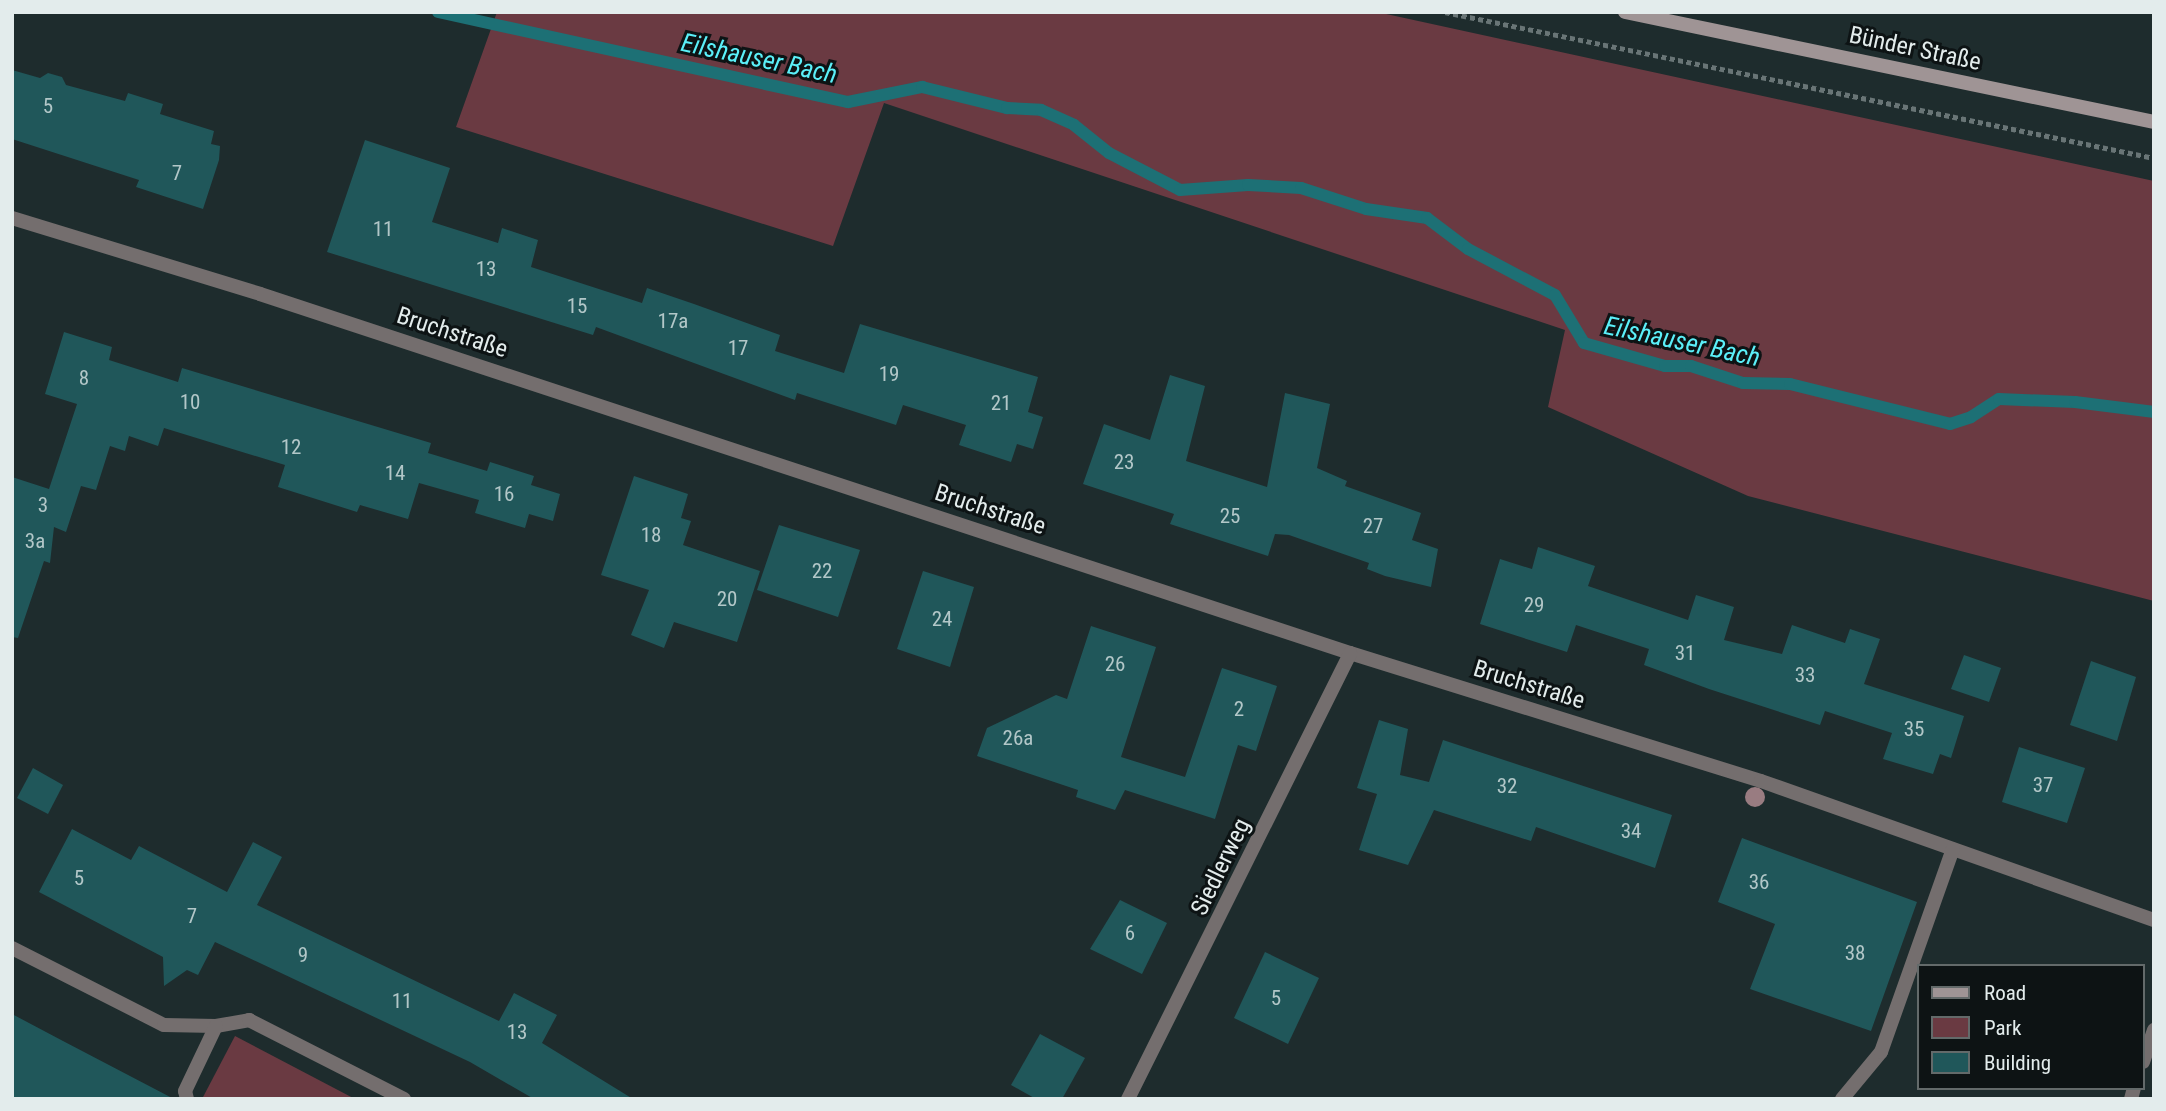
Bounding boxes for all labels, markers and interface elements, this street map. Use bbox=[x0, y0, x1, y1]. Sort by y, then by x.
street label: Bünder Straße bbox=[1846, 21, 1984, 77]
water label: Eilshauser Bach bbox=[678, 27, 840, 91]
house number: 5 bbox=[43, 93, 53, 119]
house number: 7 bbox=[172, 160, 182, 186]
house number: 11 bbox=[373, 216, 393, 242]
house number: 13 bbox=[476, 256, 496, 282]
house number: 15 bbox=[567, 293, 587, 319]
street label: Bruchstraße bbox=[393, 302, 511, 364]
house number: 17a bbox=[658, 308, 688, 334]
water label: Eilshauser Bach bbox=[1601, 310, 1763, 374]
house number: 17 bbox=[728, 335, 748, 361]
house number: 19 bbox=[879, 361, 899, 387]
house number: 8 bbox=[79, 365, 89, 391]
house number: 10 bbox=[180, 389, 200, 415]
house number: 21 bbox=[991, 390, 1011, 416]
house number: 12 bbox=[281, 434, 301, 460]
house number: 23 bbox=[1114, 449, 1134, 475]
house number: 14 bbox=[385, 460, 405, 486]
street label: Bruchstraße bbox=[931, 479, 1049, 541]
house number: 16 bbox=[494, 481, 514, 507]
house number: 3 bbox=[38, 492, 48, 518]
house number: 25 bbox=[1220, 503, 1240, 529]
house number: 27 bbox=[1363, 513, 1383, 539]
house number: 18 bbox=[641, 522, 661, 548]
house number: 3a bbox=[25, 528, 45, 554]
house number: 22 bbox=[812, 558, 832, 584]
house number: 20 bbox=[717, 586, 737, 612]
house number: 29 bbox=[1524, 592, 1544, 618]
house number: 24 bbox=[932, 606, 952, 632]
house number: 31 bbox=[1675, 640, 1695, 666]
house number: 26 bbox=[1105, 651, 1125, 677]
street label: Bruchstraße bbox=[1470, 654, 1588, 716]
house number: 33 bbox=[1795, 662, 1815, 688]
house number: 2 bbox=[1234, 696, 1244, 722]
house number: 35 bbox=[1904, 716, 1924, 742]
house number: 26a bbox=[1003, 725, 1033, 751]
house number: 37 bbox=[2033, 772, 2053, 798]
house number: 32 bbox=[1497, 773, 1517, 799]
street label: Siedlerweg bbox=[1185, 814, 1257, 920]
house number: 34 bbox=[1621, 818, 1641, 844]
house number: 5 bbox=[74, 865, 84, 891]
house number: 36 bbox=[1749, 869, 1769, 895]
house number: 7 bbox=[187, 903, 197, 929]
house number: 6 bbox=[1125, 920, 1135, 946]
house number: 38 bbox=[1845, 940, 1865, 966]
house number: 9 bbox=[298, 942, 308, 968]
legend bbox=[1918, 964, 2145, 1090]
text: Road bbox=[1984, 981, 2026, 1005]
house number: 5 bbox=[1271, 985, 1281, 1011]
house number: 11 bbox=[392, 988, 412, 1014]
text: Park bbox=[1984, 1016, 2021, 1040]
house number: 13 bbox=[507, 1019, 527, 1045]
text: Building bbox=[1984, 1051, 2051, 1075]

